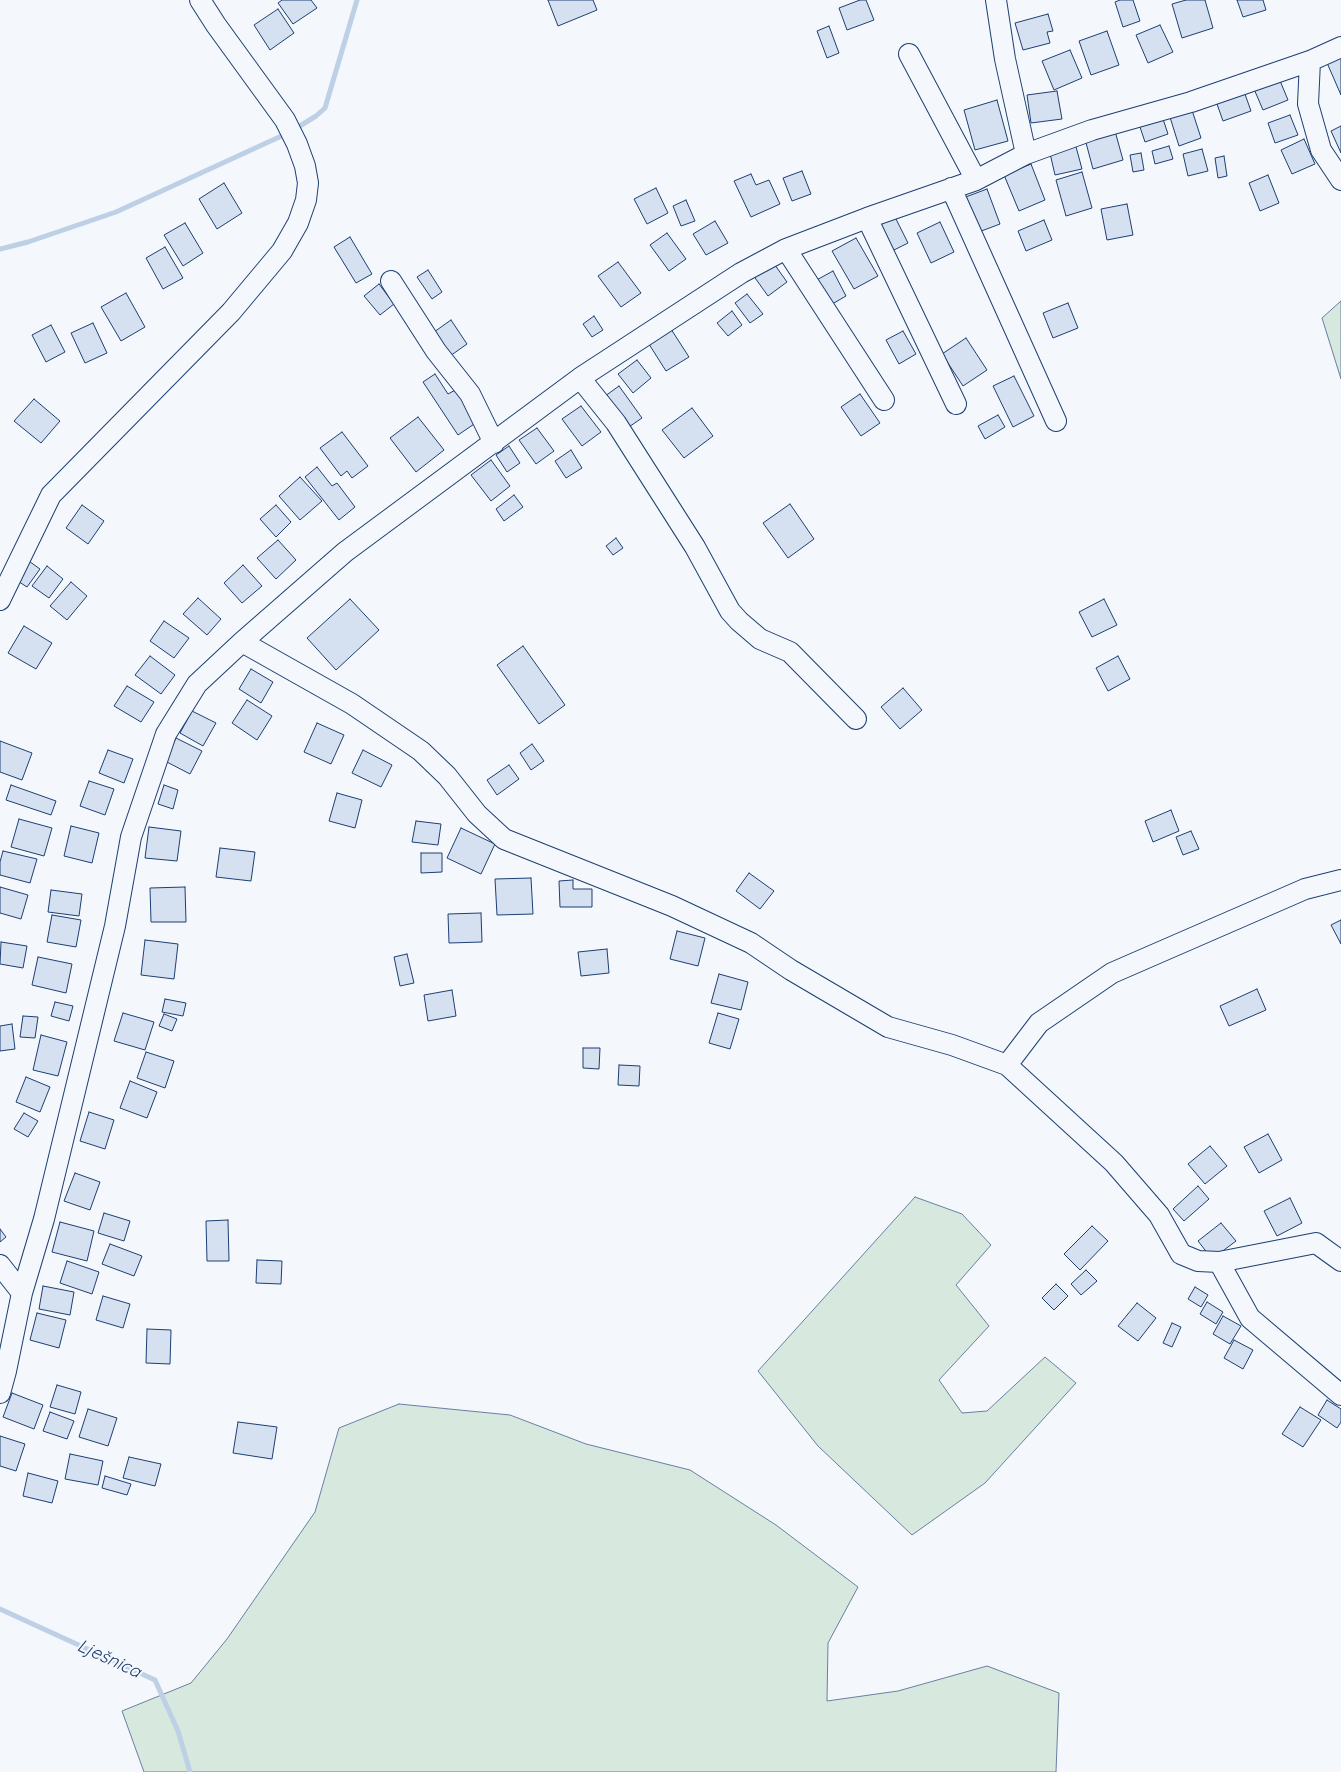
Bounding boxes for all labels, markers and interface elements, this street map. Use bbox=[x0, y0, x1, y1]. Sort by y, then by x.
water label: Lješnica bbox=[74, 1635, 144, 1683]

